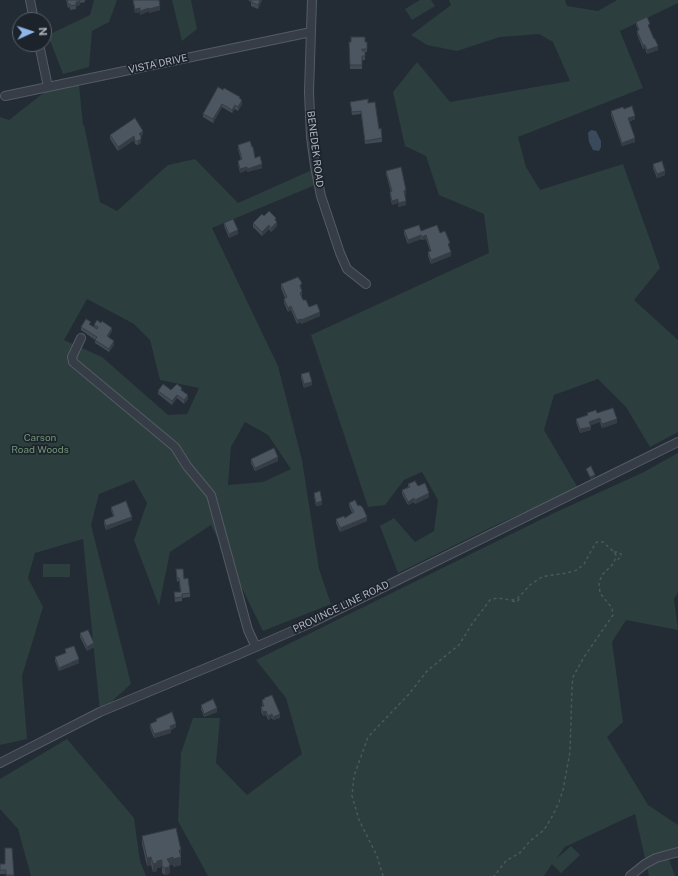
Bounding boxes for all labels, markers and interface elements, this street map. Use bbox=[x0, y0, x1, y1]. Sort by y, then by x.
north arrow bbox=[12, 12, 52, 52]
text: N bbox=[37, 27, 49, 36]
street label: VISTA DRIVE bbox=[127, 52, 189, 76]
street label: BENEDEK ROAD bbox=[304, 110, 326, 188]
park label: Carson Road Woods bbox=[11, 432, 69, 456]
street label: PROVINCE LINE ROAD bbox=[291, 579, 391, 635]

